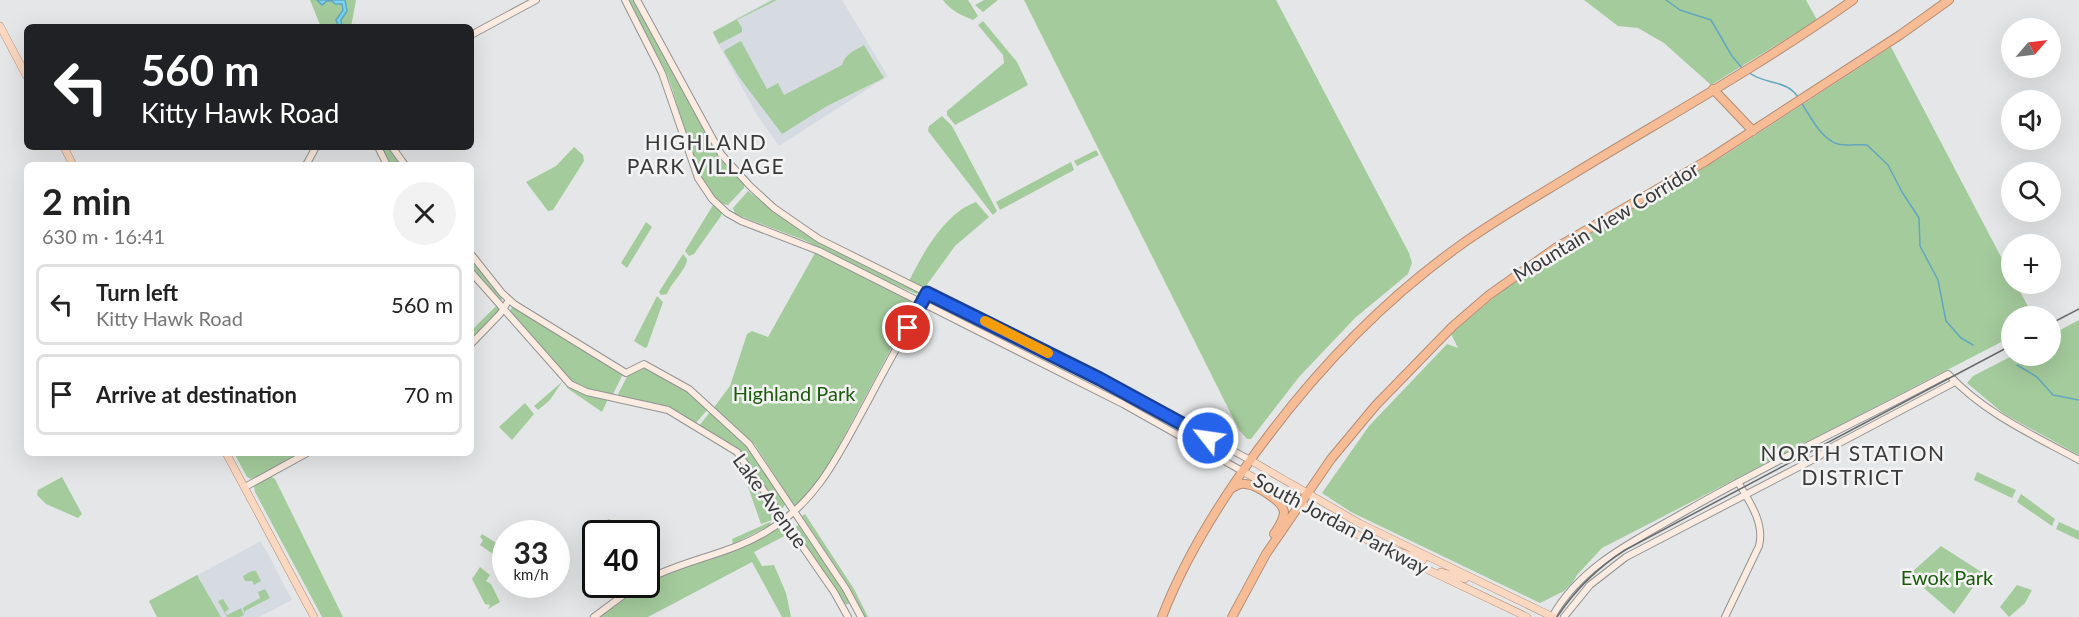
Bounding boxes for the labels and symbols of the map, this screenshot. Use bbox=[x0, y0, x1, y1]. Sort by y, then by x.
north arrow bbox=[2001, 18, 2061, 78]
district label: HIGHLAND PARK VILLAGE bbox=[627, 129, 785, 178]
street label: Mountain View Corridor bbox=[1508, 156, 1703, 286]
pin bbox=[882, 302, 933, 353]
park label: Highland Park bbox=[733, 381, 856, 405]
position arrow bbox=[1176, 406, 1240, 470]
district label: NORTH STATION DISTRICT bbox=[1760, 440, 1946, 489]
street label: Lake Avenue bbox=[728, 448, 813, 552]
street label: South Jordan Parkway bbox=[1250, 467, 1434, 580]
speed limit sign: 40 bbox=[582, 520, 660, 598]
park label: Ewok Park bbox=[1901, 565, 1994, 589]

